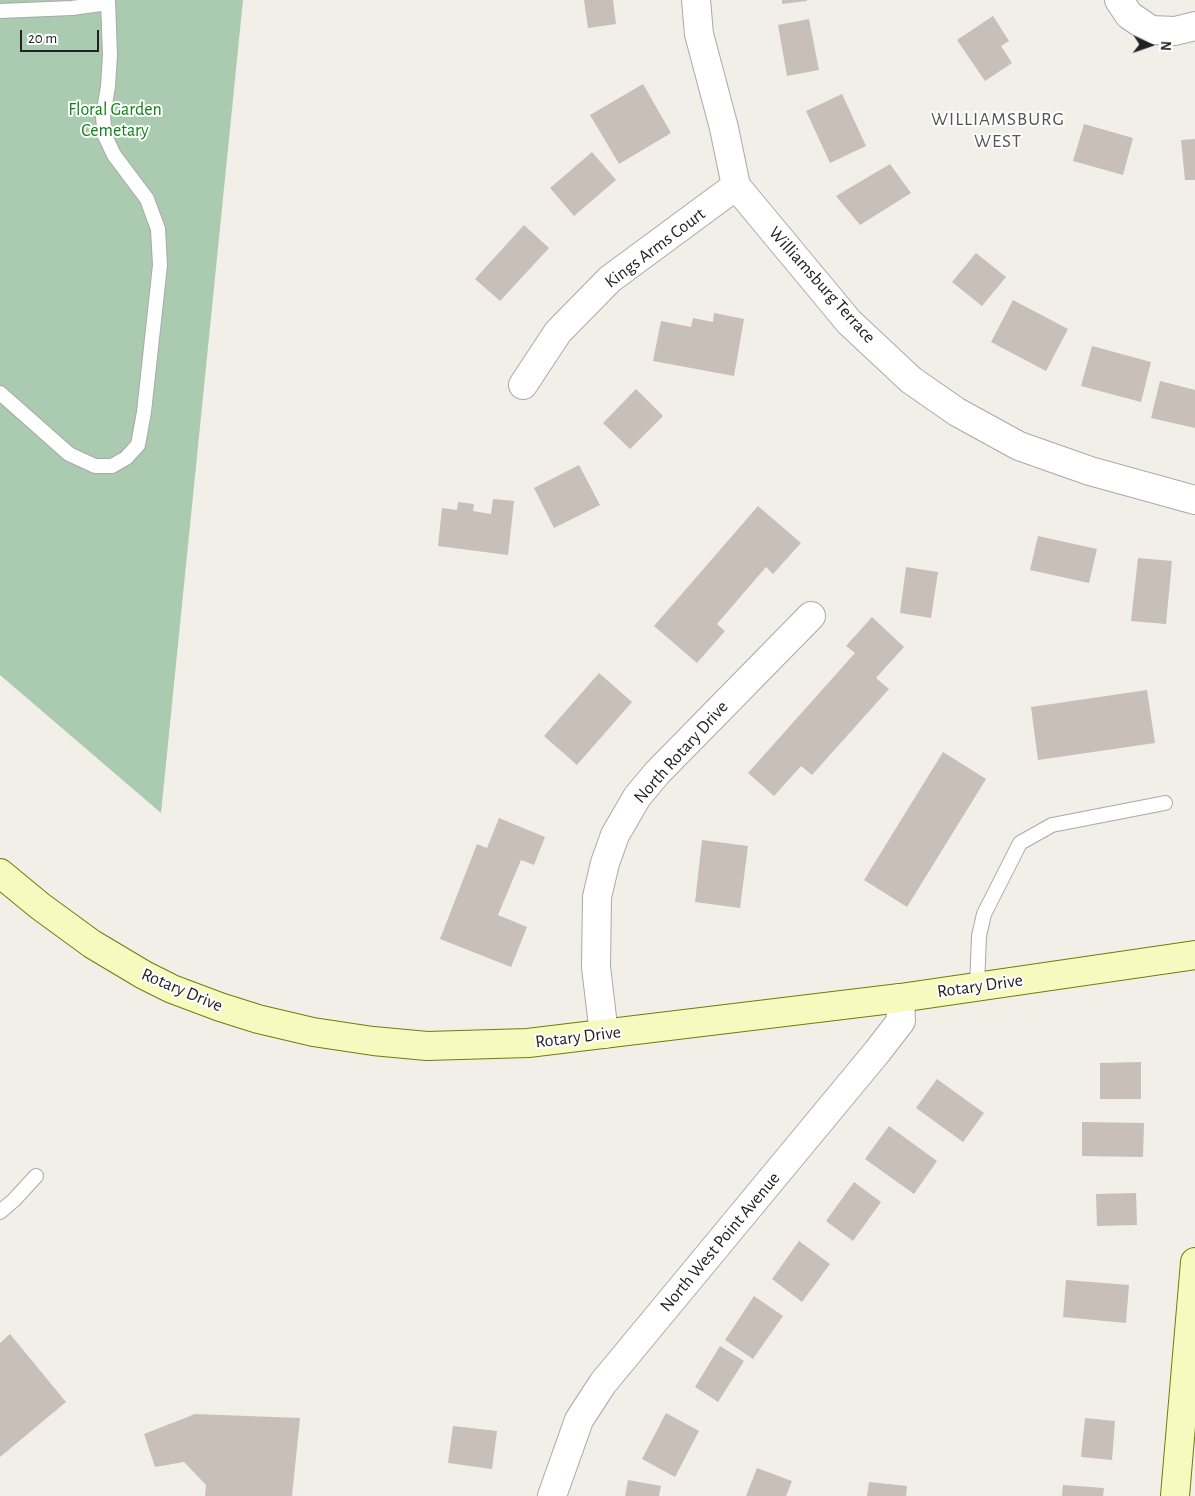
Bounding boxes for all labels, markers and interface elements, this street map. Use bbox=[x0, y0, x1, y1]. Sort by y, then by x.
scale bar bbox=[22, 20, 101, 52]
north arrow bbox=[1125, 20, 1175, 70]
text: 20 m bbox=[28, 31, 57, 46]
text: N bbox=[1158, 41, 1172, 51]
park label: Floral Garden Cemetary bbox=[68, 99, 162, 142]
district label: WILLIAMSBURG WEST bbox=[930, 108, 1066, 152]
street label: Kings Arms Court bbox=[600, 203, 710, 293]
street label: Williamsburg Terrace bbox=[764, 222, 880, 348]
street label: North Rotary Drive bbox=[629, 696, 733, 808]
street label: Rotary Drive bbox=[138, 963, 226, 1017]
street label: Rotary Drive bbox=[936, 969, 1024, 1003]
street label: Rotary Drive bbox=[534, 1021, 622, 1053]
street label: North West Point Avenue bbox=[655, 1168, 785, 1316]

